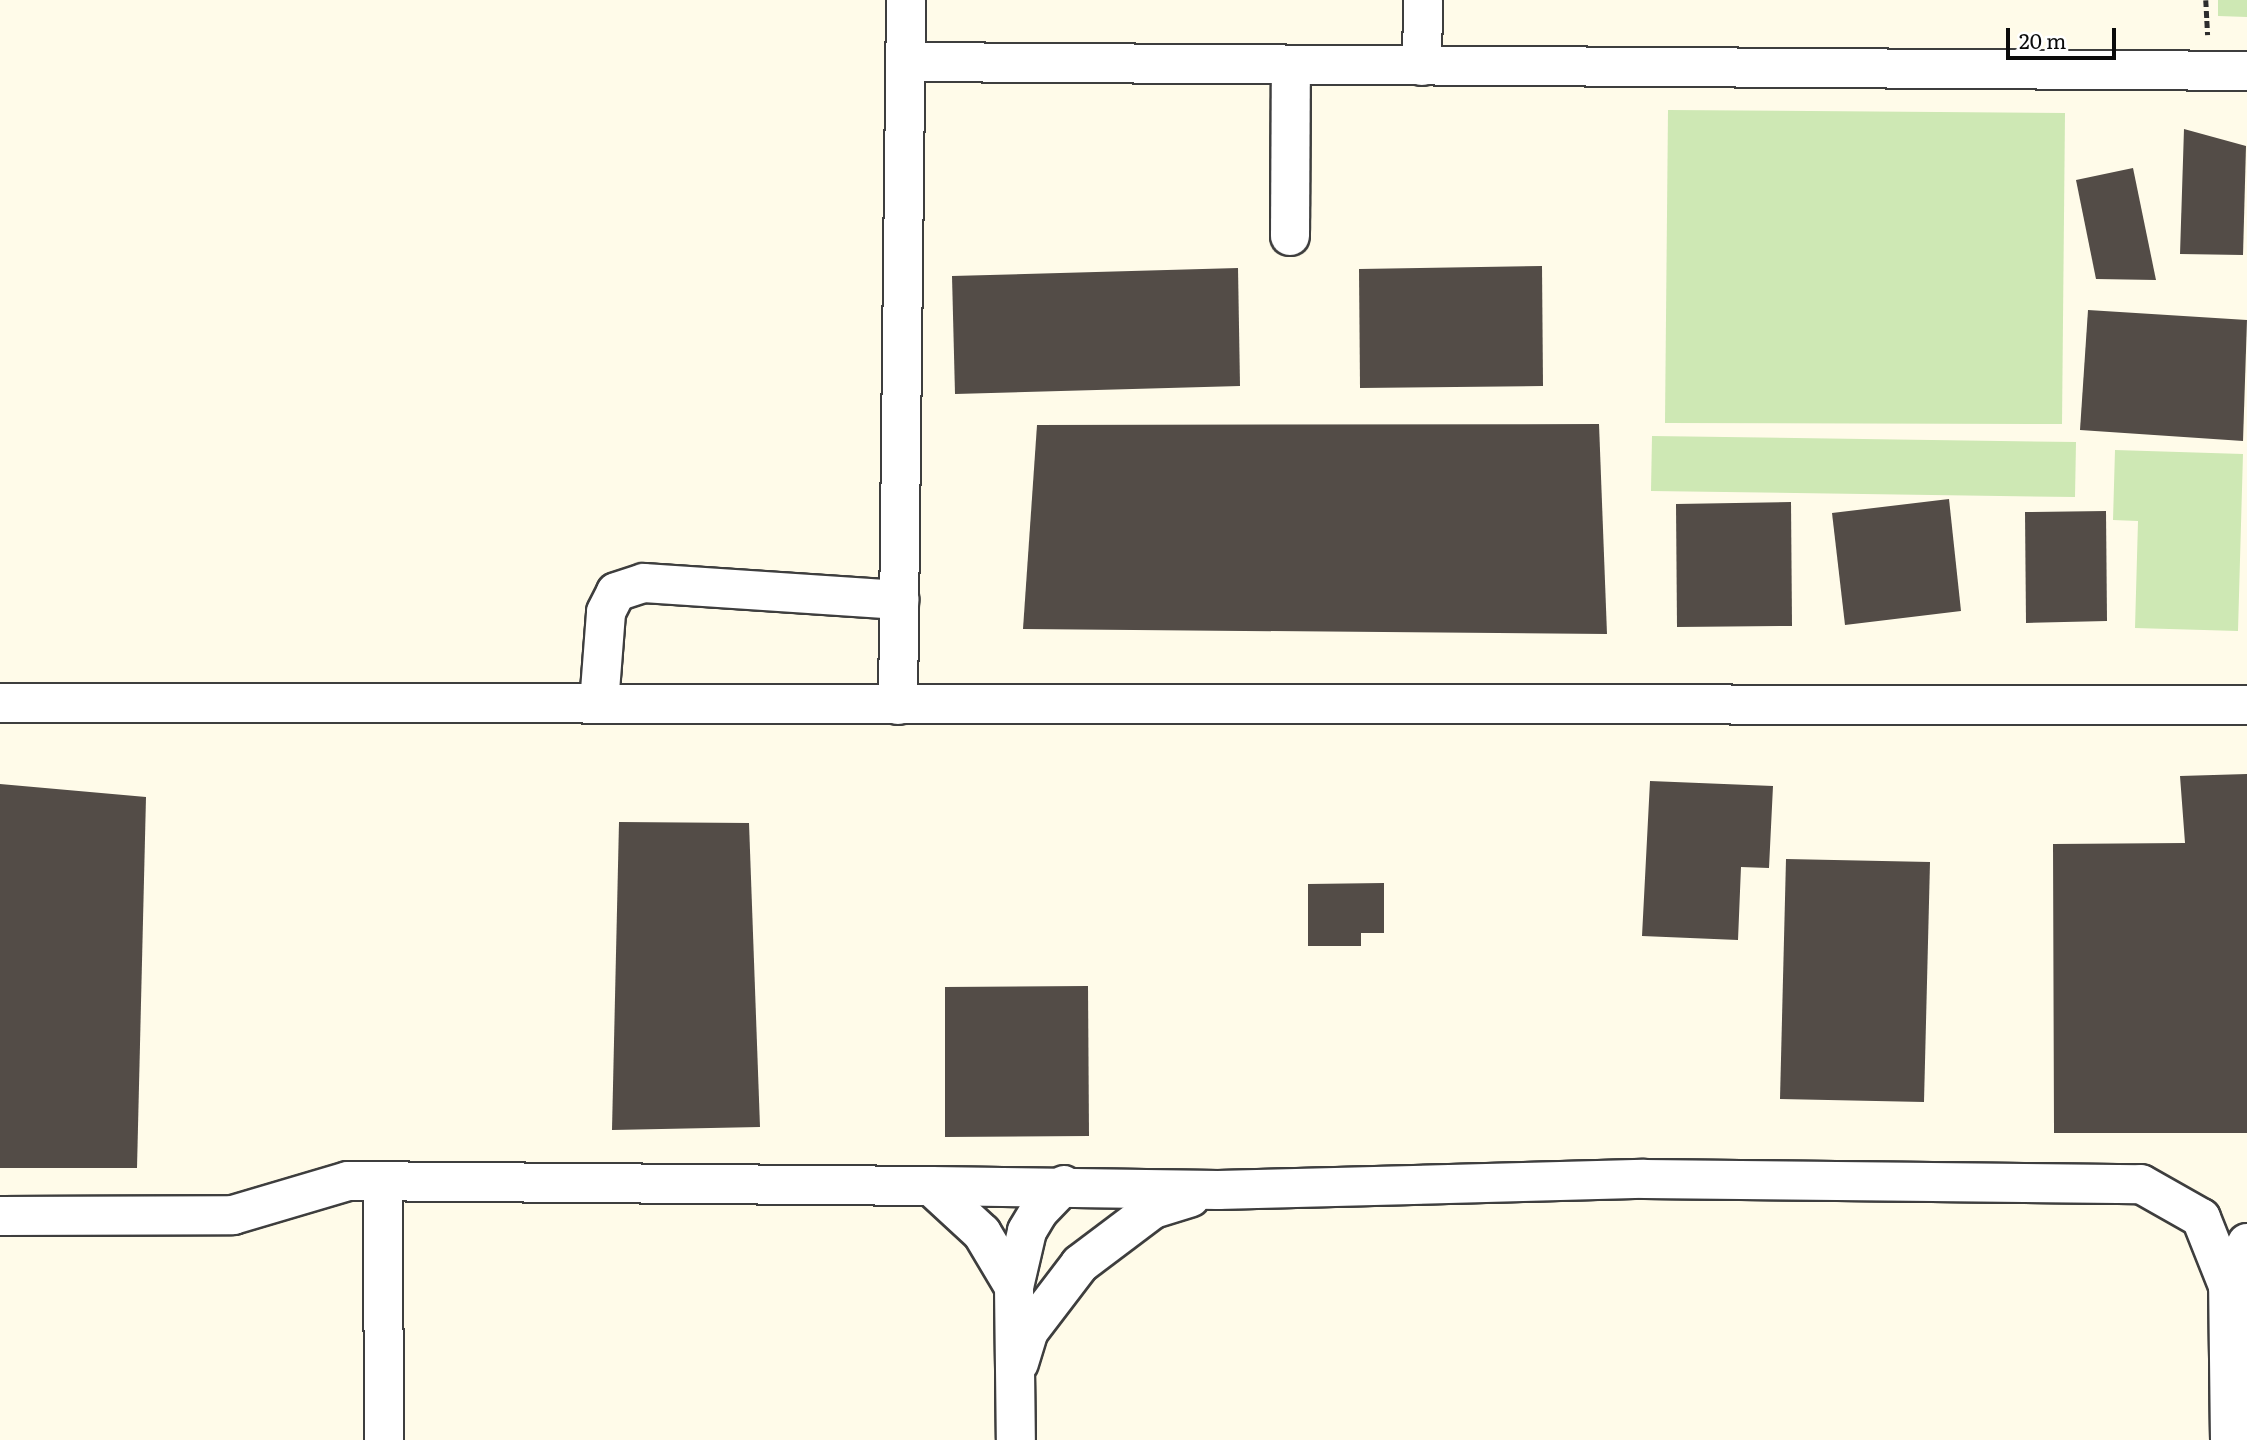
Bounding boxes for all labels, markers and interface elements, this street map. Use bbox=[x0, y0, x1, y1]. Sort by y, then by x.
scale bar bbox=[2009, 14, 2119, 58]
text: 20 m bbox=[2019, 24, 2066, 55]

